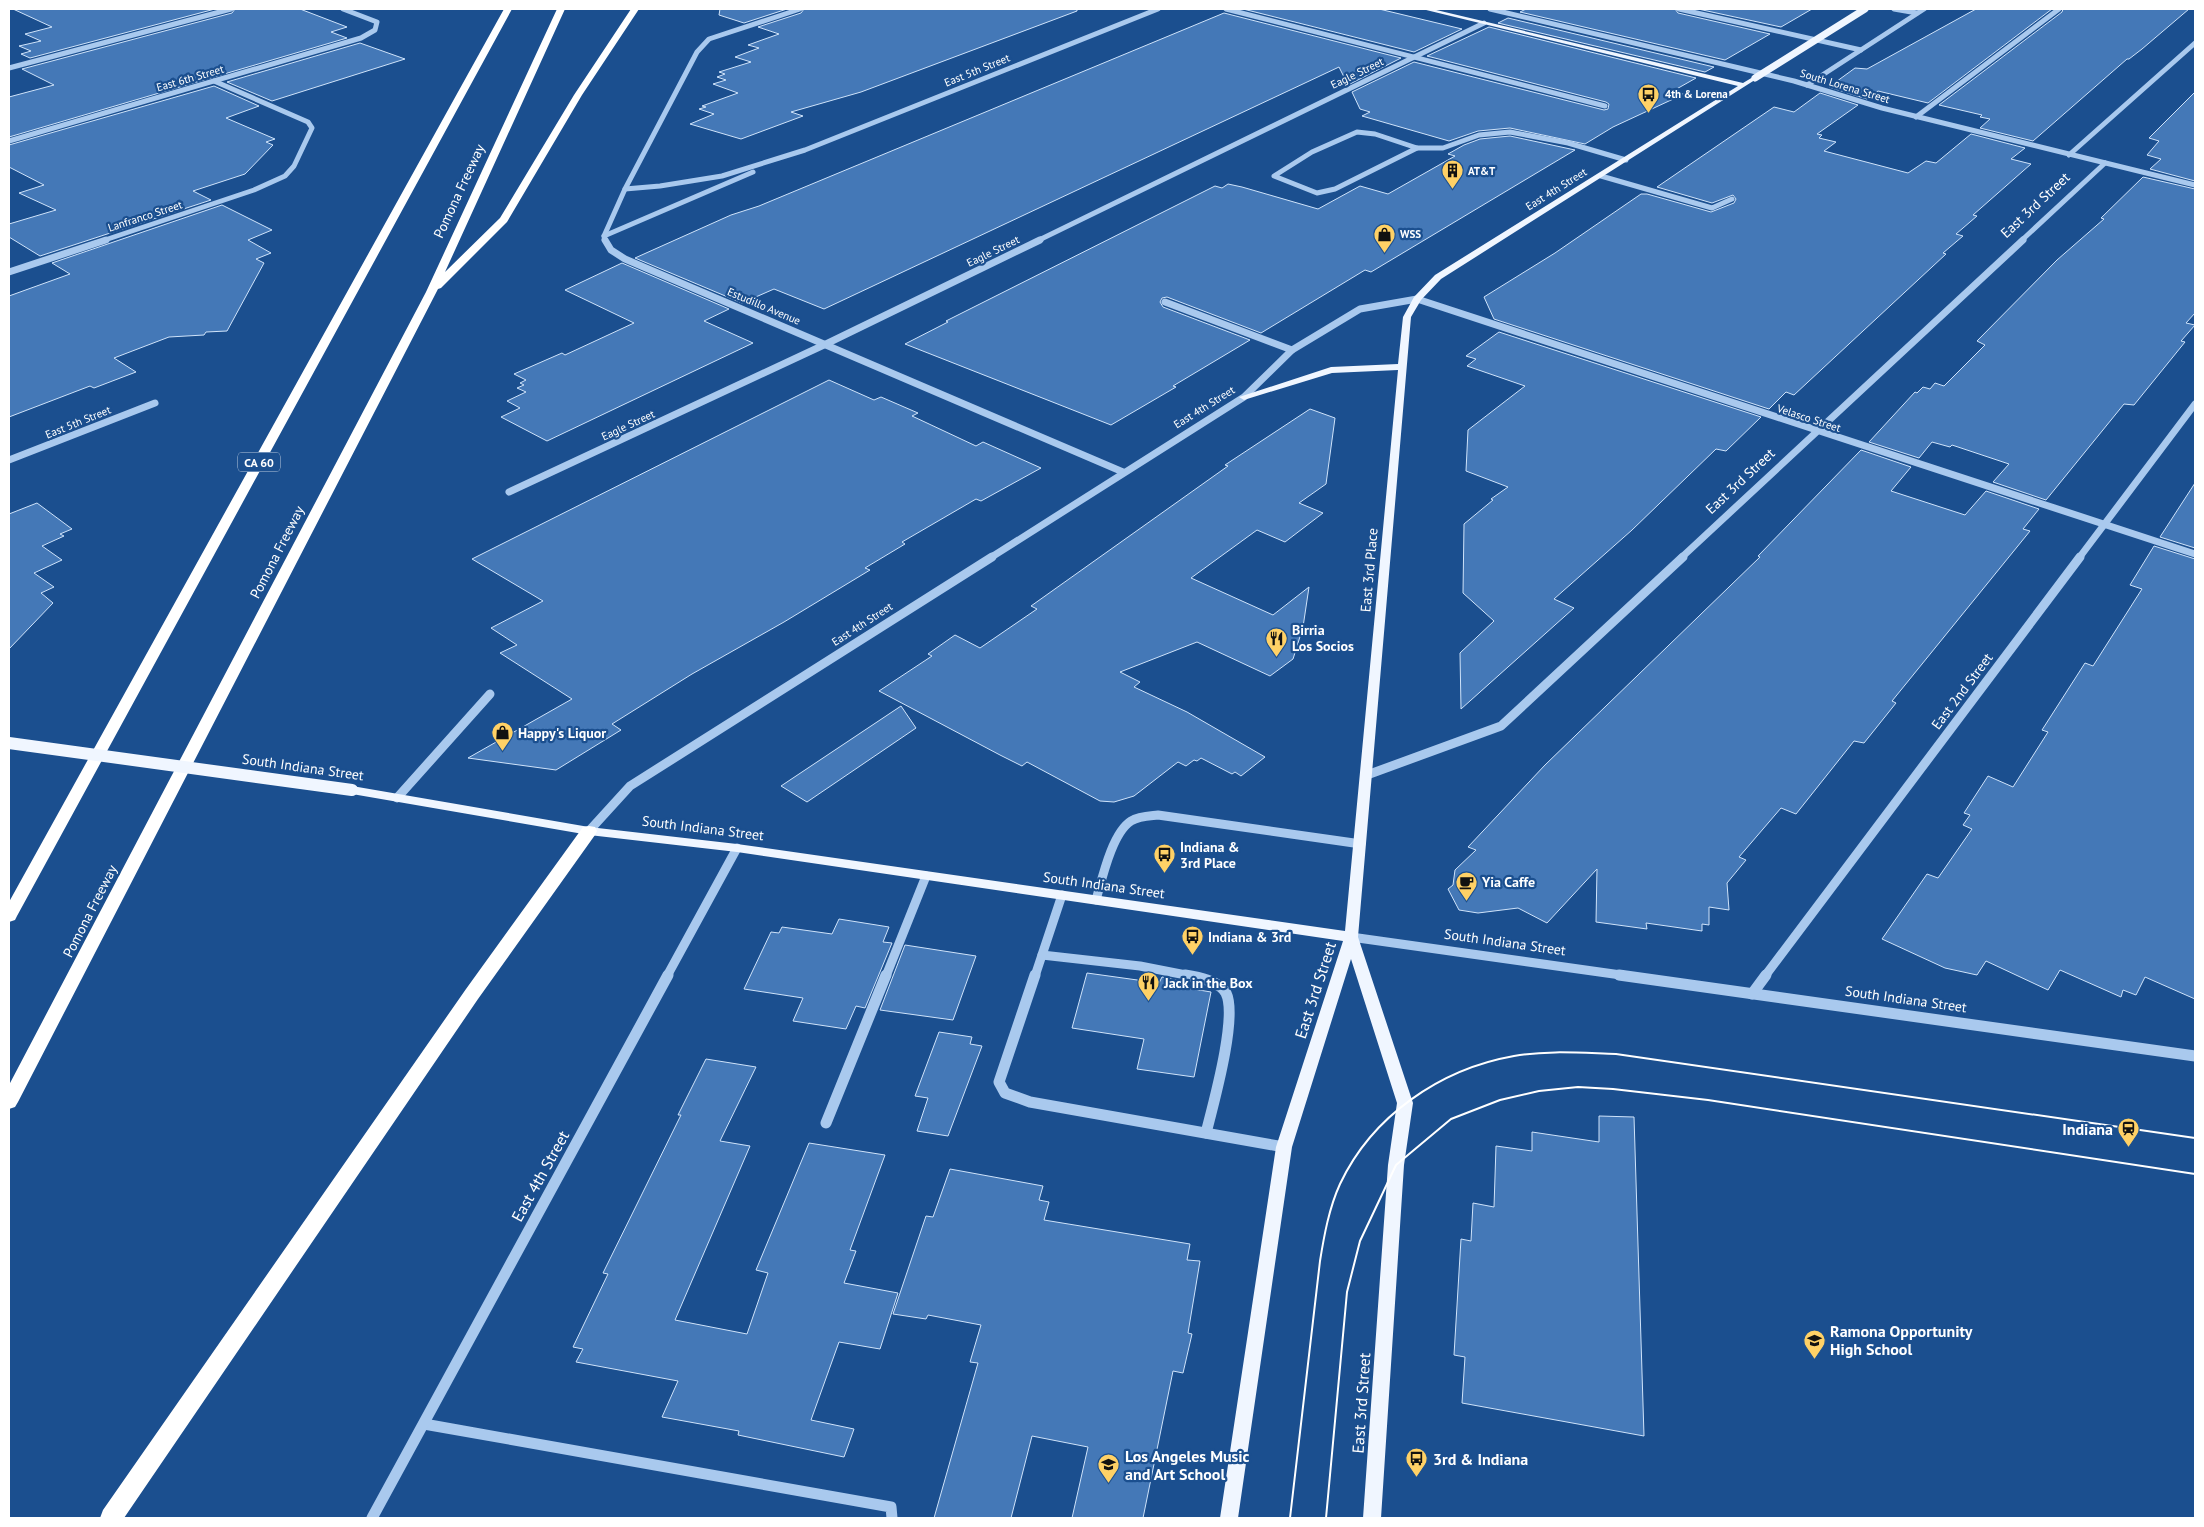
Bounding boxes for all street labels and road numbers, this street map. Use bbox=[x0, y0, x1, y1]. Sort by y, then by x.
street label: East 5th Street bbox=[942, 50, 1012, 89]
street label: Eagle Street bbox=[1328, 54, 1386, 92]
street label: East 6th Street bbox=[155, 62, 226, 94]
street label: South Lorena Street bbox=[1798, 66, 1892, 106]
street label: Pomona Freeway bbox=[429, 141, 489, 241]
street label: East 4th Street bbox=[1523, 165, 1589, 213]
street label: East 3rd Street bbox=[1997, 168, 2074, 242]
street label: Lanfranco Street bbox=[106, 197, 184, 235]
street label: Eagle Street bbox=[964, 232, 1022, 270]
street label: Estudillo Avenue bbox=[725, 284, 803, 328]
street label: East 4th Street bbox=[1171, 383, 1237, 431]
street label: Velasco Street bbox=[1774, 401, 1843, 435]
street label: East 5th Street bbox=[43, 402, 113, 441]
street label: Eagle Street bbox=[599, 406, 657, 443]
street label: East 3rd Street bbox=[1702, 444, 1779, 518]
road number: CA 60 bbox=[238, 452, 280, 472]
street label: Pomona Freeway bbox=[246, 502, 308, 601]
street label: East 3rd Place bbox=[1356, 527, 1382, 613]
street label: East 4th Street bbox=[829, 599, 895, 649]
street label: East 2nd Street bbox=[1927, 649, 1997, 733]
street label: South Indiana Street bbox=[241, 750, 365, 784]
street label: South Indiana Street bbox=[641, 812, 765, 844]
street label: Pomona Freeway bbox=[59, 861, 121, 960]
street label: South Indiana Street bbox=[1042, 868, 1166, 902]
street label: South Indiana Street bbox=[1443, 925, 1567, 959]
street label: East 3rd Street bbox=[1290, 938, 1340, 1041]
street label: South Indiana Street bbox=[1844, 982, 1968, 1016]
street label: East 4th Street bbox=[507, 1126, 574, 1225]
street label: East 3rd Street bbox=[1348, 1351, 1375, 1454]

